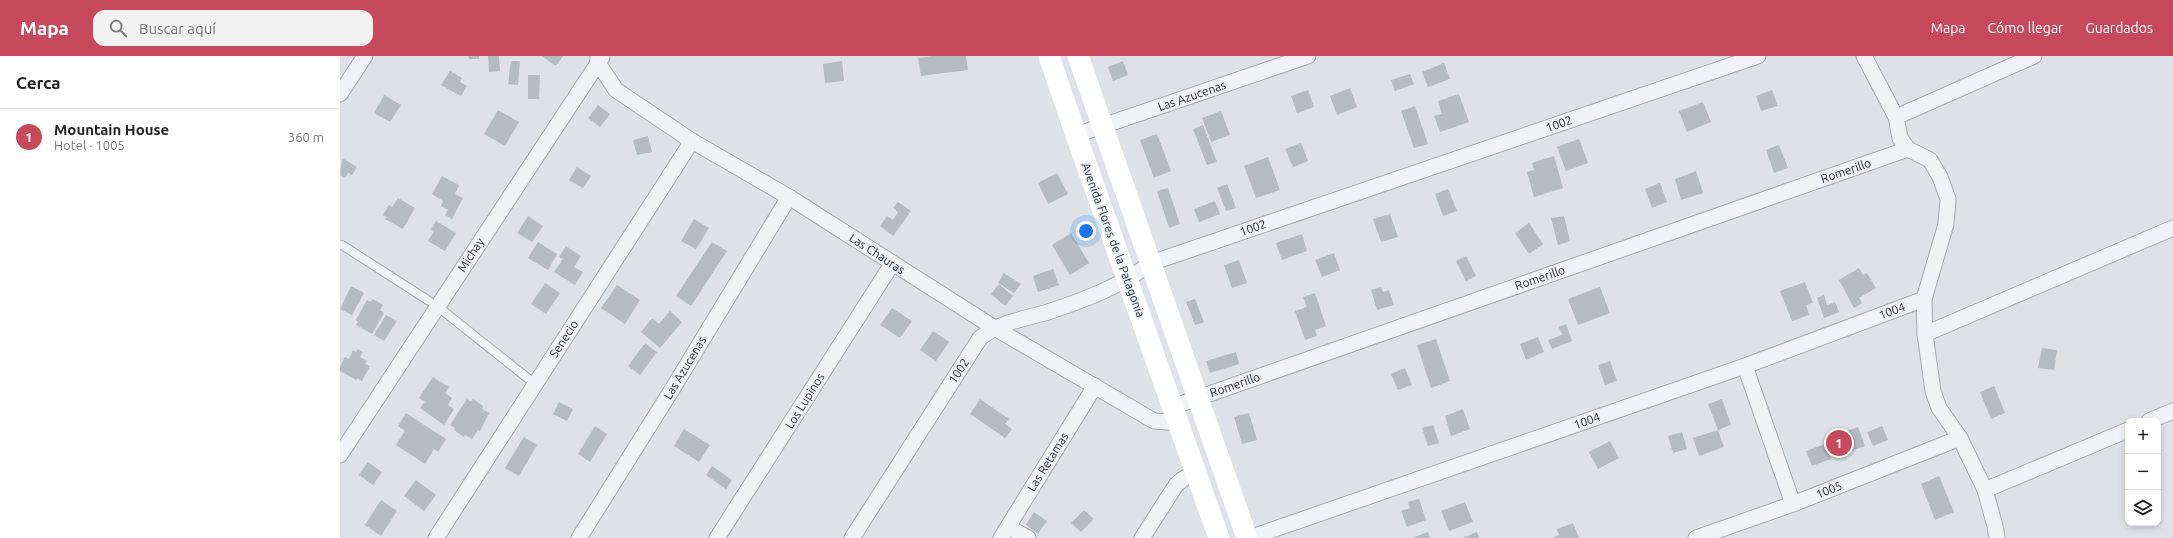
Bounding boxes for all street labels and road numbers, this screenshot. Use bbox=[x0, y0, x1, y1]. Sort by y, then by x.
street label: Las Azucenas bbox=[1156, 78, 1228, 113]
street label: 1002 bbox=[1544, 113, 1574, 134]
street label: Romerillo bbox=[1819, 156, 1873, 185]
street label: Avenida Flores de la Patagonia bbox=[1079, 161, 1148, 319]
street label: 1002 bbox=[1238, 217, 1268, 238]
street label: Las Chauras bbox=[847, 231, 907, 276]
street label: Michay bbox=[455, 235, 486, 274]
street label: Romerillo bbox=[1513, 263, 1567, 292]
street label: 1004 bbox=[1877, 300, 1907, 321]
street label: Senecio bbox=[547, 318, 580, 360]
street label: Las Azucenas bbox=[661, 334, 708, 402]
street label: 1002 bbox=[946, 356, 971, 386]
street label: Romerillo bbox=[1208, 370, 1262, 399]
street label: Los Lupinos bbox=[782, 371, 827, 431]
street label: 1004 bbox=[1572, 410, 1602, 431]
street label: Las Retamas bbox=[1024, 430, 1071, 494]
street label: 1005 bbox=[1814, 478, 1844, 501]

